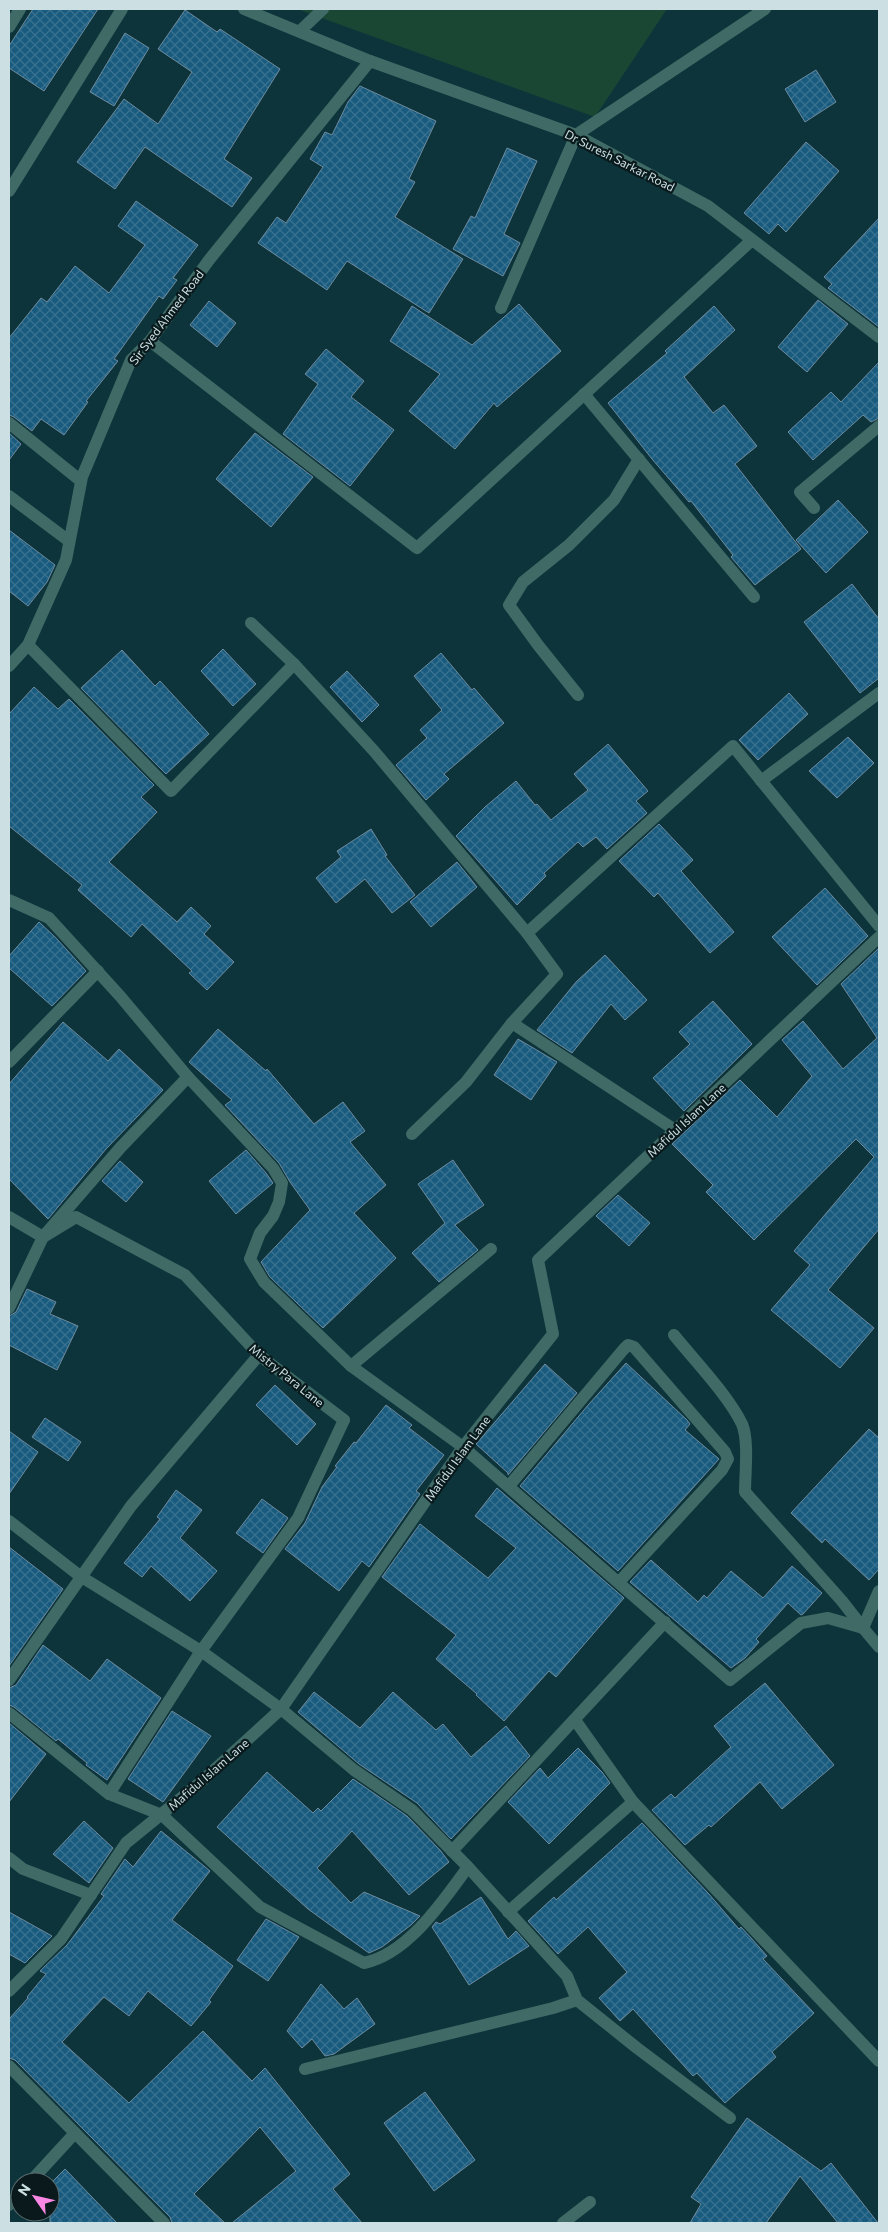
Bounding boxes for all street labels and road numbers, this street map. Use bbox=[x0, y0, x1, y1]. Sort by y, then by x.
street label: Dr Suresh Sarkar Road bbox=[563, 126, 677, 194]
street label: Sir Syed Ahmed Road bbox=[126, 267, 206, 367]
street label: Mafidul Islam Lane bbox=[644, 1080, 728, 1160]
street label: Mistry Para Lane bbox=[247, 1341, 327, 1409]
street label: Mafidul Islam Lane bbox=[421, 1413, 493, 1503]
street label: Mafidul Islam Lane bbox=[165, 1735, 251, 1813]

